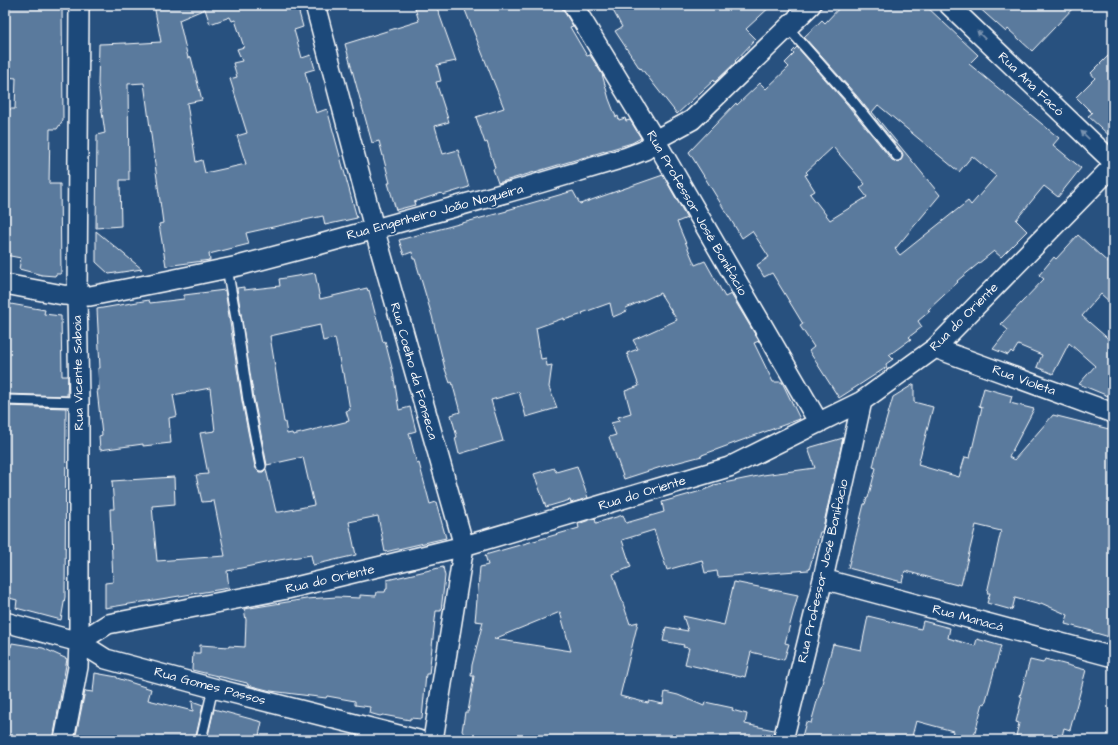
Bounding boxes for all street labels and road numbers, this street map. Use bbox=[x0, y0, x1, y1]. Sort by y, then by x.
street label: Rua Ana Facó bbox=[994, 48, 1068, 121]
street label: Rua Professor José Bonifácio bbox=[642, 127, 752, 299]
street label: Rua Engenheiro João Nogueira bbox=[345, 180, 526, 245]
street label: Rua do Oriente bbox=[926, 279, 1002, 355]
street label: Rua Coelho da Fonseca bbox=[386, 300, 442, 442]
street label: Rua Vicente Saboia bbox=[68, 315, 88, 431]
street label: Rua Violeta bbox=[990, 360, 1058, 400]
street label: Rua do Oriente bbox=[596, 471, 688, 515]
street label: Rua Professor José Bonifácio bbox=[793, 477, 853, 665]
street label: Rua do Oriente bbox=[284, 560, 376, 598]
street label: Rua Manacá bbox=[930, 600, 1006, 636]
street label: Rua Gomes Passos bbox=[152, 662, 268, 710]

